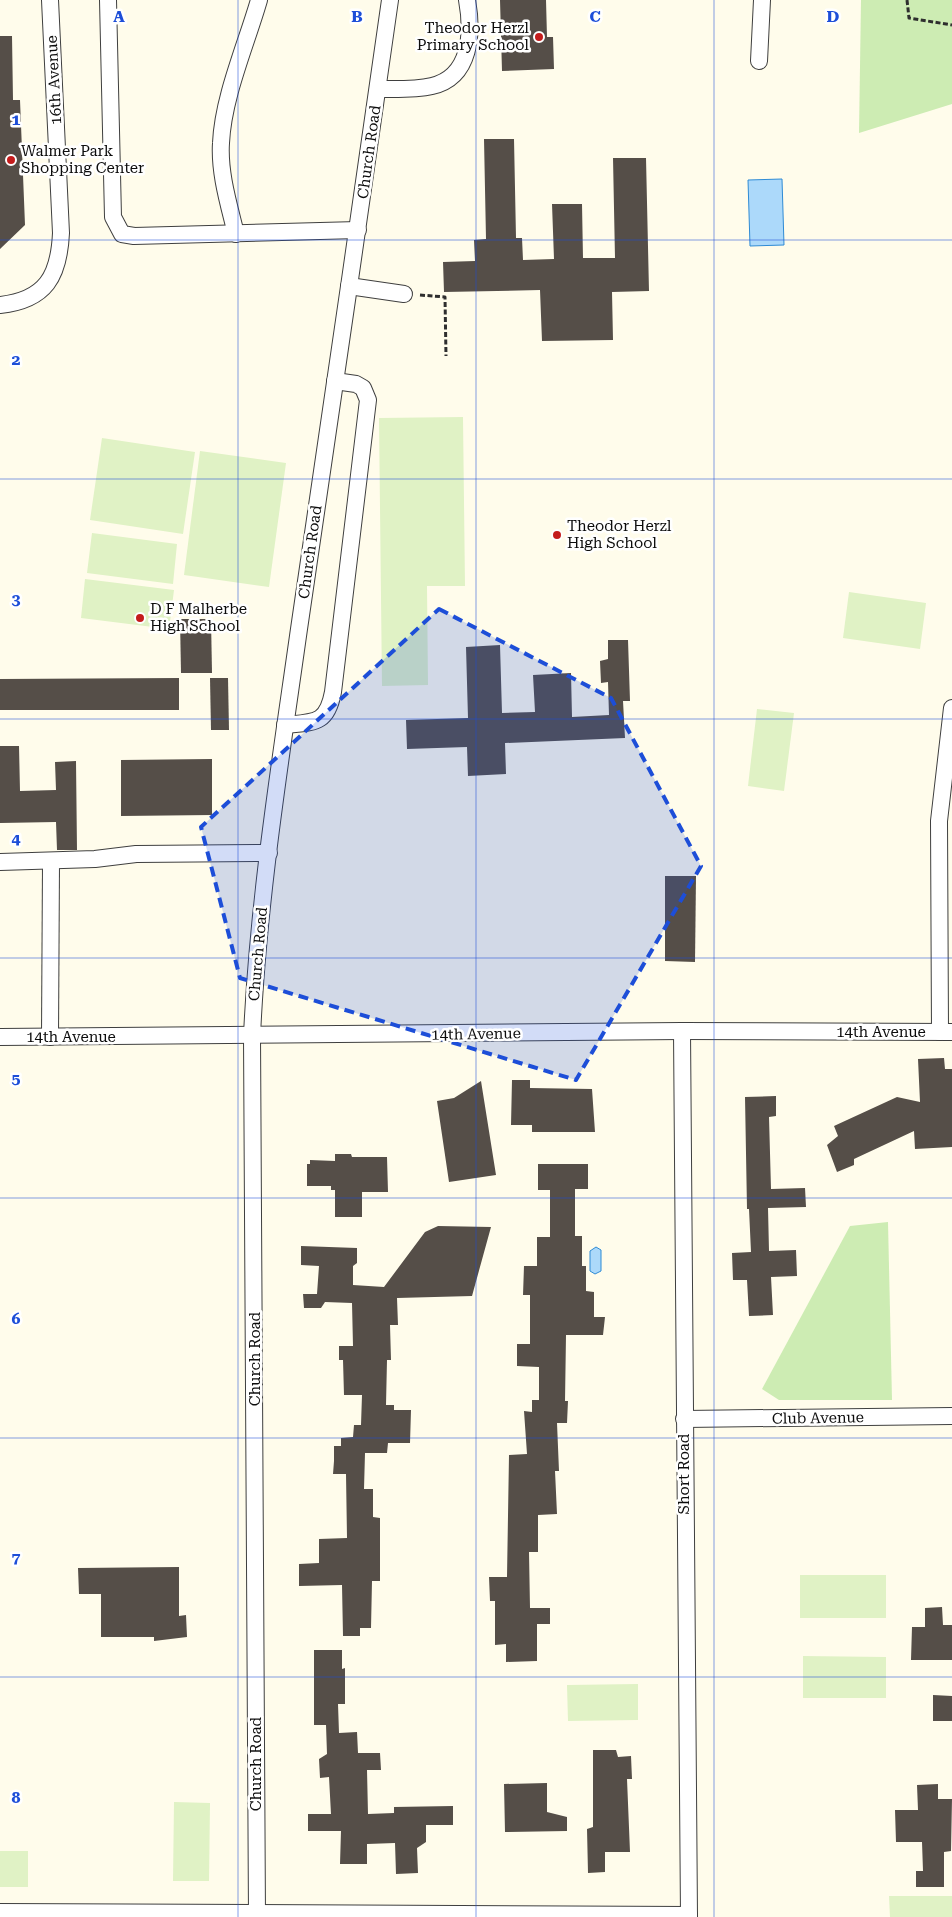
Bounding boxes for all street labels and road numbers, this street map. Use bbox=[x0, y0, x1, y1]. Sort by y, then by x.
street label: 16th Avenue bbox=[43, 35, 65, 125]
street label: Church Road bbox=[354, 104, 385, 200]
street label: Church Road bbox=[295, 504, 326, 600]
street label: Church Road bbox=[245, 906, 271, 1002]
street label: 14th Avenue bbox=[836, 1023, 926, 1041]
street label: 14th Avenue bbox=[431, 1024, 521, 1044]
street label: 14th Avenue bbox=[26, 1028, 116, 1046]
street label: Church Road bbox=[246, 1311, 264, 1406]
street label: Club Avenue bbox=[772, 1408, 864, 1428]
street label: Short Road bbox=[675, 1433, 693, 1514]
street label: Church Road bbox=[247, 1716, 265, 1811]

